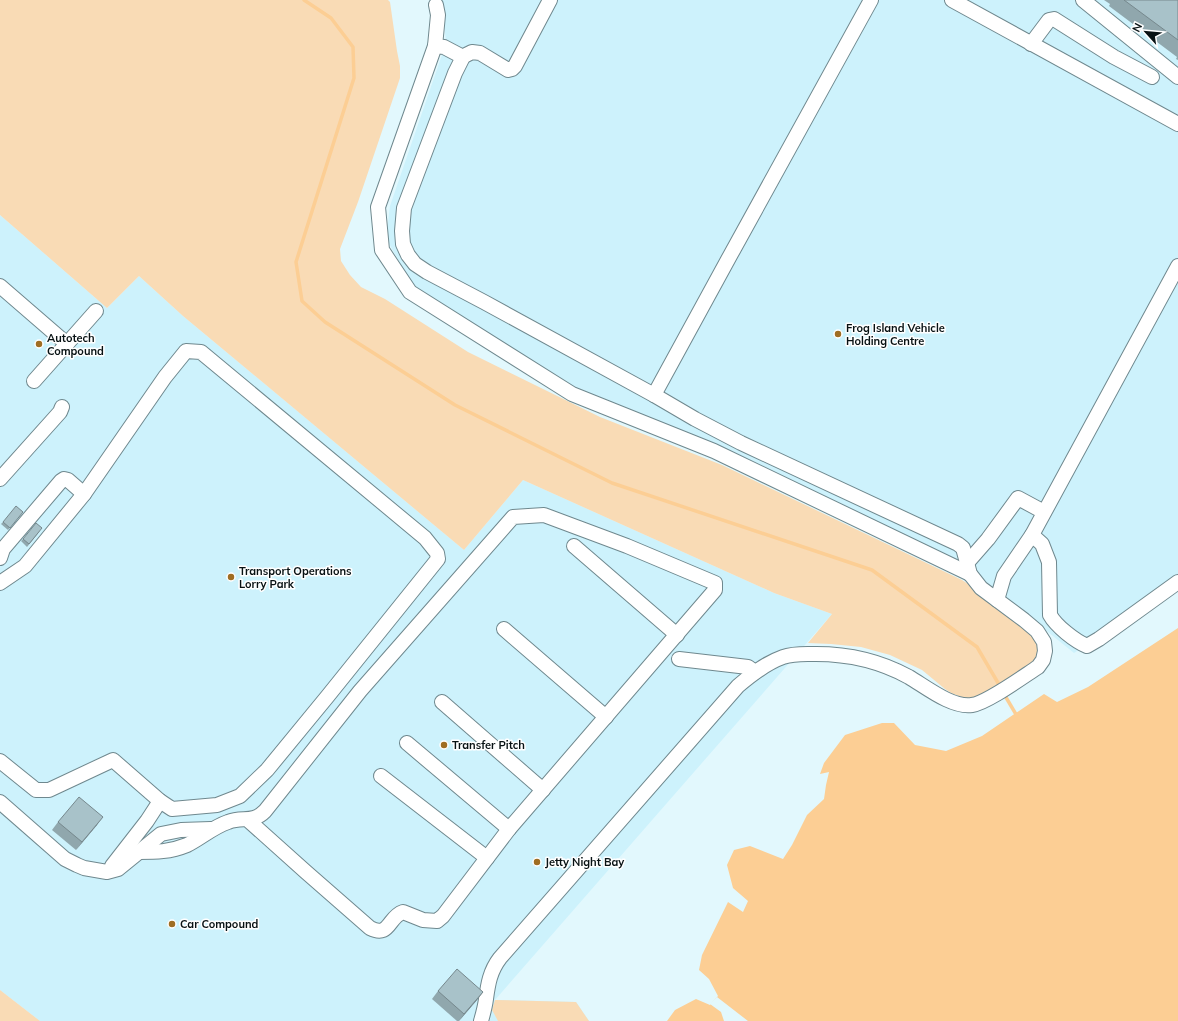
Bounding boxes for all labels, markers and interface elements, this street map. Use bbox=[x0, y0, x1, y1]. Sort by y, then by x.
north arrow bbox=[1126, 12, 1166, 52]
text: N bbox=[1129, 21, 1145, 34]
place label: Frog Island Vehicle Holding Centre bbox=[846, 321, 945, 348]
marker: Frog Island Vehicle Holding Centre bbox=[833, 329, 843, 339]
place label: Autotech Compound bbox=[47, 331, 104, 358]
marker: Autotech Compound bbox=[34, 339, 44, 349]
place label: Transport Operations Lorry Park bbox=[239, 564, 352, 591]
marker: Transport Operations Lorry Park bbox=[226, 572, 236, 582]
place label: Transfer Pitch bbox=[452, 738, 525, 752]
marker: Transfer Pitch bbox=[439, 740, 449, 750]
place label: Jetty Night Bay bbox=[545, 855, 624, 869]
marker: Jetty Night Bay bbox=[532, 857, 542, 867]
place label: Car Compound bbox=[180, 917, 259, 931]
marker: Car Compound bbox=[167, 919, 177, 929]

